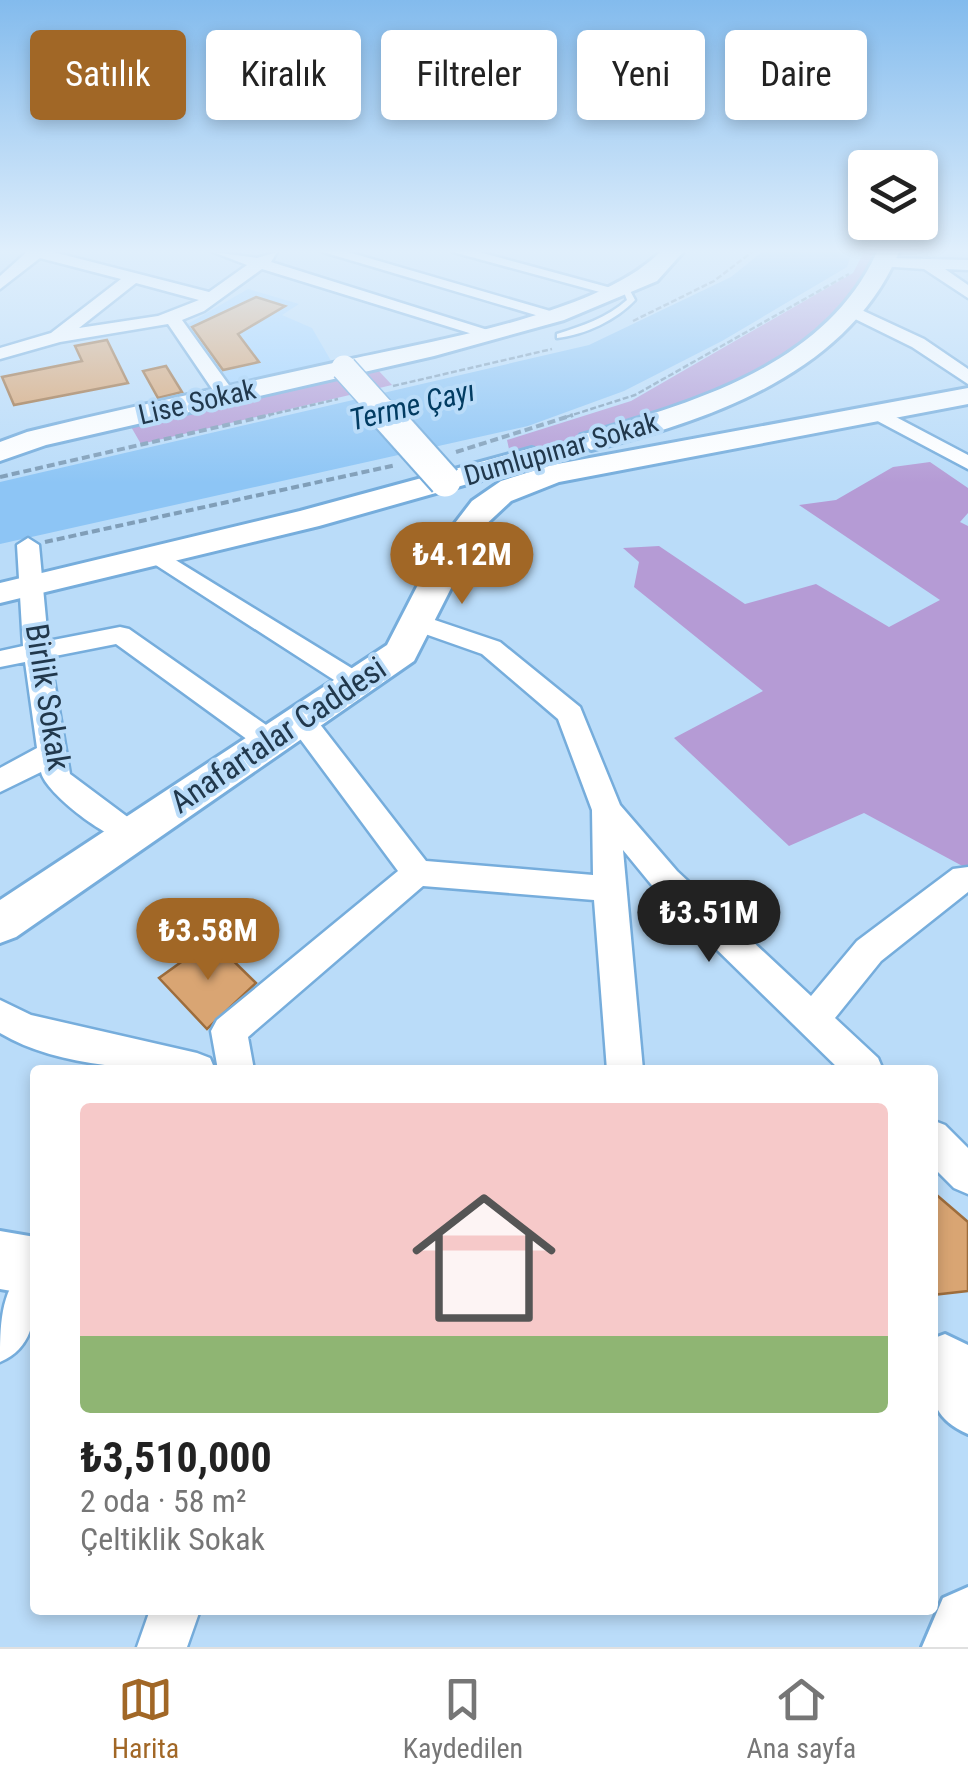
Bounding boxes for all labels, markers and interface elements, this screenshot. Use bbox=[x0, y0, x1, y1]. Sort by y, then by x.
chip: Satılık bbox=[30, 30, 186, 120]
chip: Kiralık bbox=[206, 30, 361, 120]
chip: Filtreler bbox=[381, 30, 557, 120]
chip: Yeni bbox=[577, 30, 705, 120]
chip: Daire bbox=[725, 30, 867, 120]
map controls bbox=[848, 150, 938, 240]
button: layers bbox=[848, 150, 938, 240]
street label: Lise Sokak bbox=[135, 372, 259, 431]
water label: Terme Çayı bbox=[346, 373, 478, 437]
street label: Dumlupınar Sokak bbox=[460, 405, 662, 492]
pin: ₺4.12M bbox=[381, 522, 543, 607]
text: ₺4.12M bbox=[412, 535, 512, 573]
street label: Birlik Sokak bbox=[18, 621, 78, 774]
street label: Anafartalar Caddesi bbox=[163, 649, 393, 821]
pin: ₺3.51M bbox=[628, 880, 790, 965]
text: ₺3.51M bbox=[659, 893, 759, 931]
pin: ₺3.58M bbox=[127, 898, 289, 983]
text: ₺3.58M bbox=[158, 911, 258, 949]
icon: home bbox=[394, 1168, 574, 1348]
text: ₺3,510,000 bbox=[80, 1433, 272, 1482]
text: 2 oda · 58 m² bbox=[80, 1482, 246, 1520]
text: Çeltiklik Sokak bbox=[80, 1520, 265, 1558]
tab: Harita bbox=[112, 1672, 179, 1765]
tab: Kaydedilen bbox=[403, 1672, 523, 1765]
tab: Ana sayfa bbox=[747, 1672, 856, 1765]

